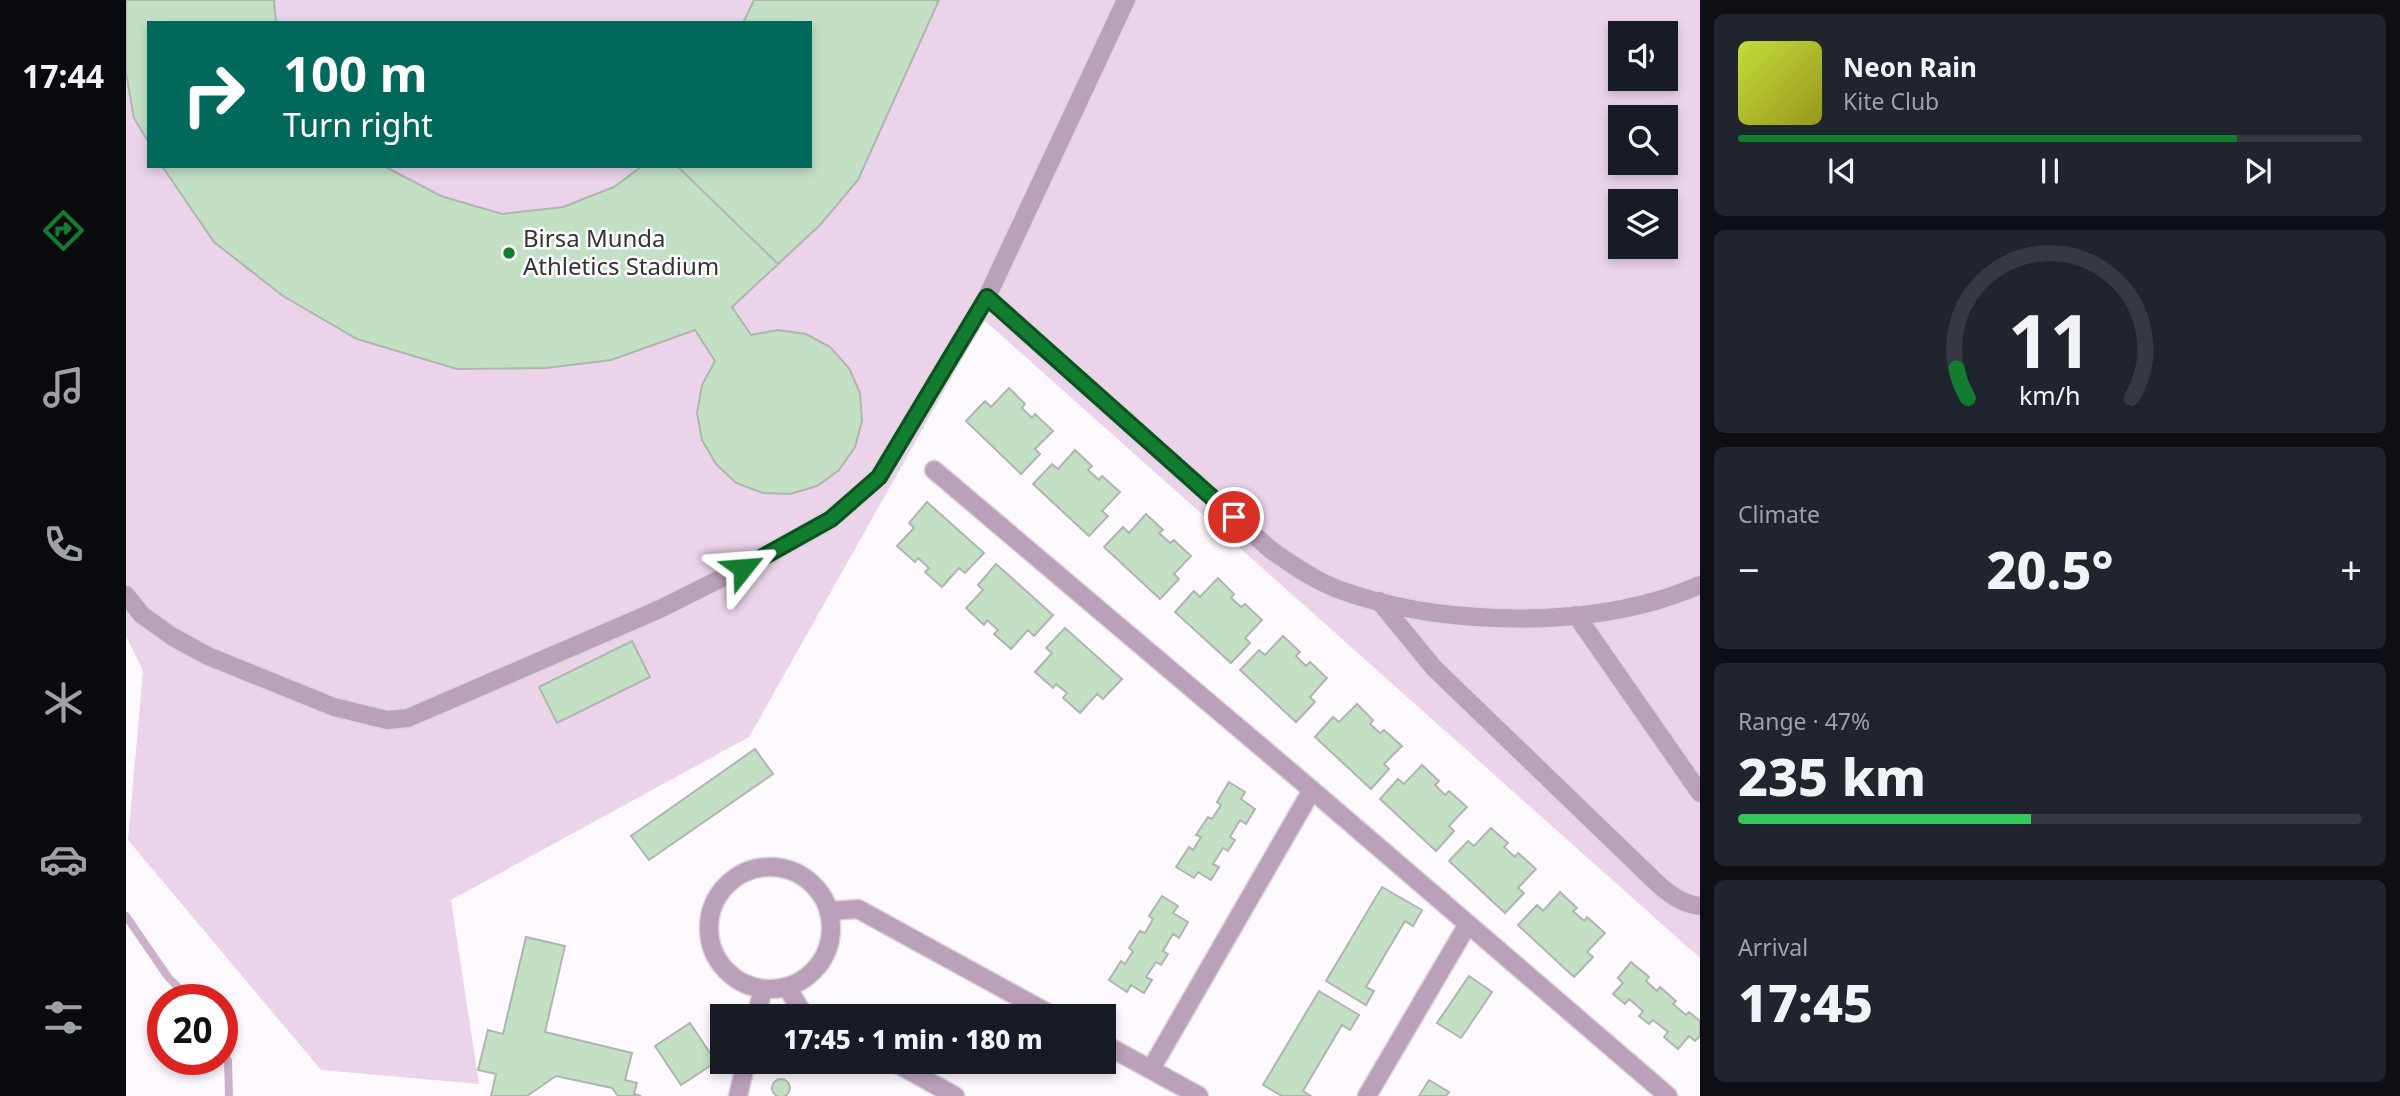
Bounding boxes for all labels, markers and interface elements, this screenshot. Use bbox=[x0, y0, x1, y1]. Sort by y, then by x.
map controls bbox=[1608, 21, 1678, 259]
button: sound bbox=[1608, 21, 1678, 91]
text: 100 m bbox=[283, 40, 428, 106]
icon: right bbox=[168, 49, 259, 140]
text: Neon Rain bbox=[1843, 49, 1977, 85]
text: 17:44 bbox=[22, 54, 104, 97]
text: Kite Club bbox=[1843, 85, 1939, 117]
text: Turn right bbox=[283, 103, 433, 146]
button: search bbox=[1608, 105, 1678, 175]
icon: previous bbox=[1823, 152, 1861, 190]
icon: pause bbox=[2031, 152, 2069, 190]
icon: next bbox=[2239, 152, 2277, 190]
button: layers bbox=[1608, 189, 1678, 259]
icon: directions bbox=[39, 206, 88, 255]
place label: Birsa Munda Athletics Stadium bbox=[523, 221, 719, 282]
marker: Birsa Munda Athletics Stadium bbox=[501, 245, 517, 261]
text: 11 bbox=[2008, 290, 2092, 389]
icon: music bbox=[39, 363, 88, 412]
text: km/h bbox=[2019, 377, 2081, 411]
pin bbox=[1204, 487, 1264, 547]
icon: arrive bbox=[1215, 498, 1253, 536]
text: Climate bbox=[1738, 498, 1820, 530]
icon: phone bbox=[39, 520, 88, 569]
position arrow bbox=[706, 531, 780, 605]
text: 20.5° bbox=[1987, 533, 2113, 604]
text: − bbox=[1738, 543, 1760, 595]
text: + bbox=[2340, 543, 2362, 595]
icon: climate bbox=[39, 678, 88, 727]
text: Range · 47% bbox=[1738, 705, 1870, 737]
text: 235 km bbox=[1738, 740, 1926, 811]
icon: car bbox=[39, 835, 88, 884]
text: Arrival bbox=[1738, 931, 1808, 963]
text: 17:45 bbox=[1738, 966, 1873, 1037]
speed limit sign: 20 bbox=[147, 984, 238, 1075]
icon: filters bbox=[39, 993, 88, 1042]
text: 17:45 · 1 min · 180 m bbox=[783, 1021, 1043, 1057]

